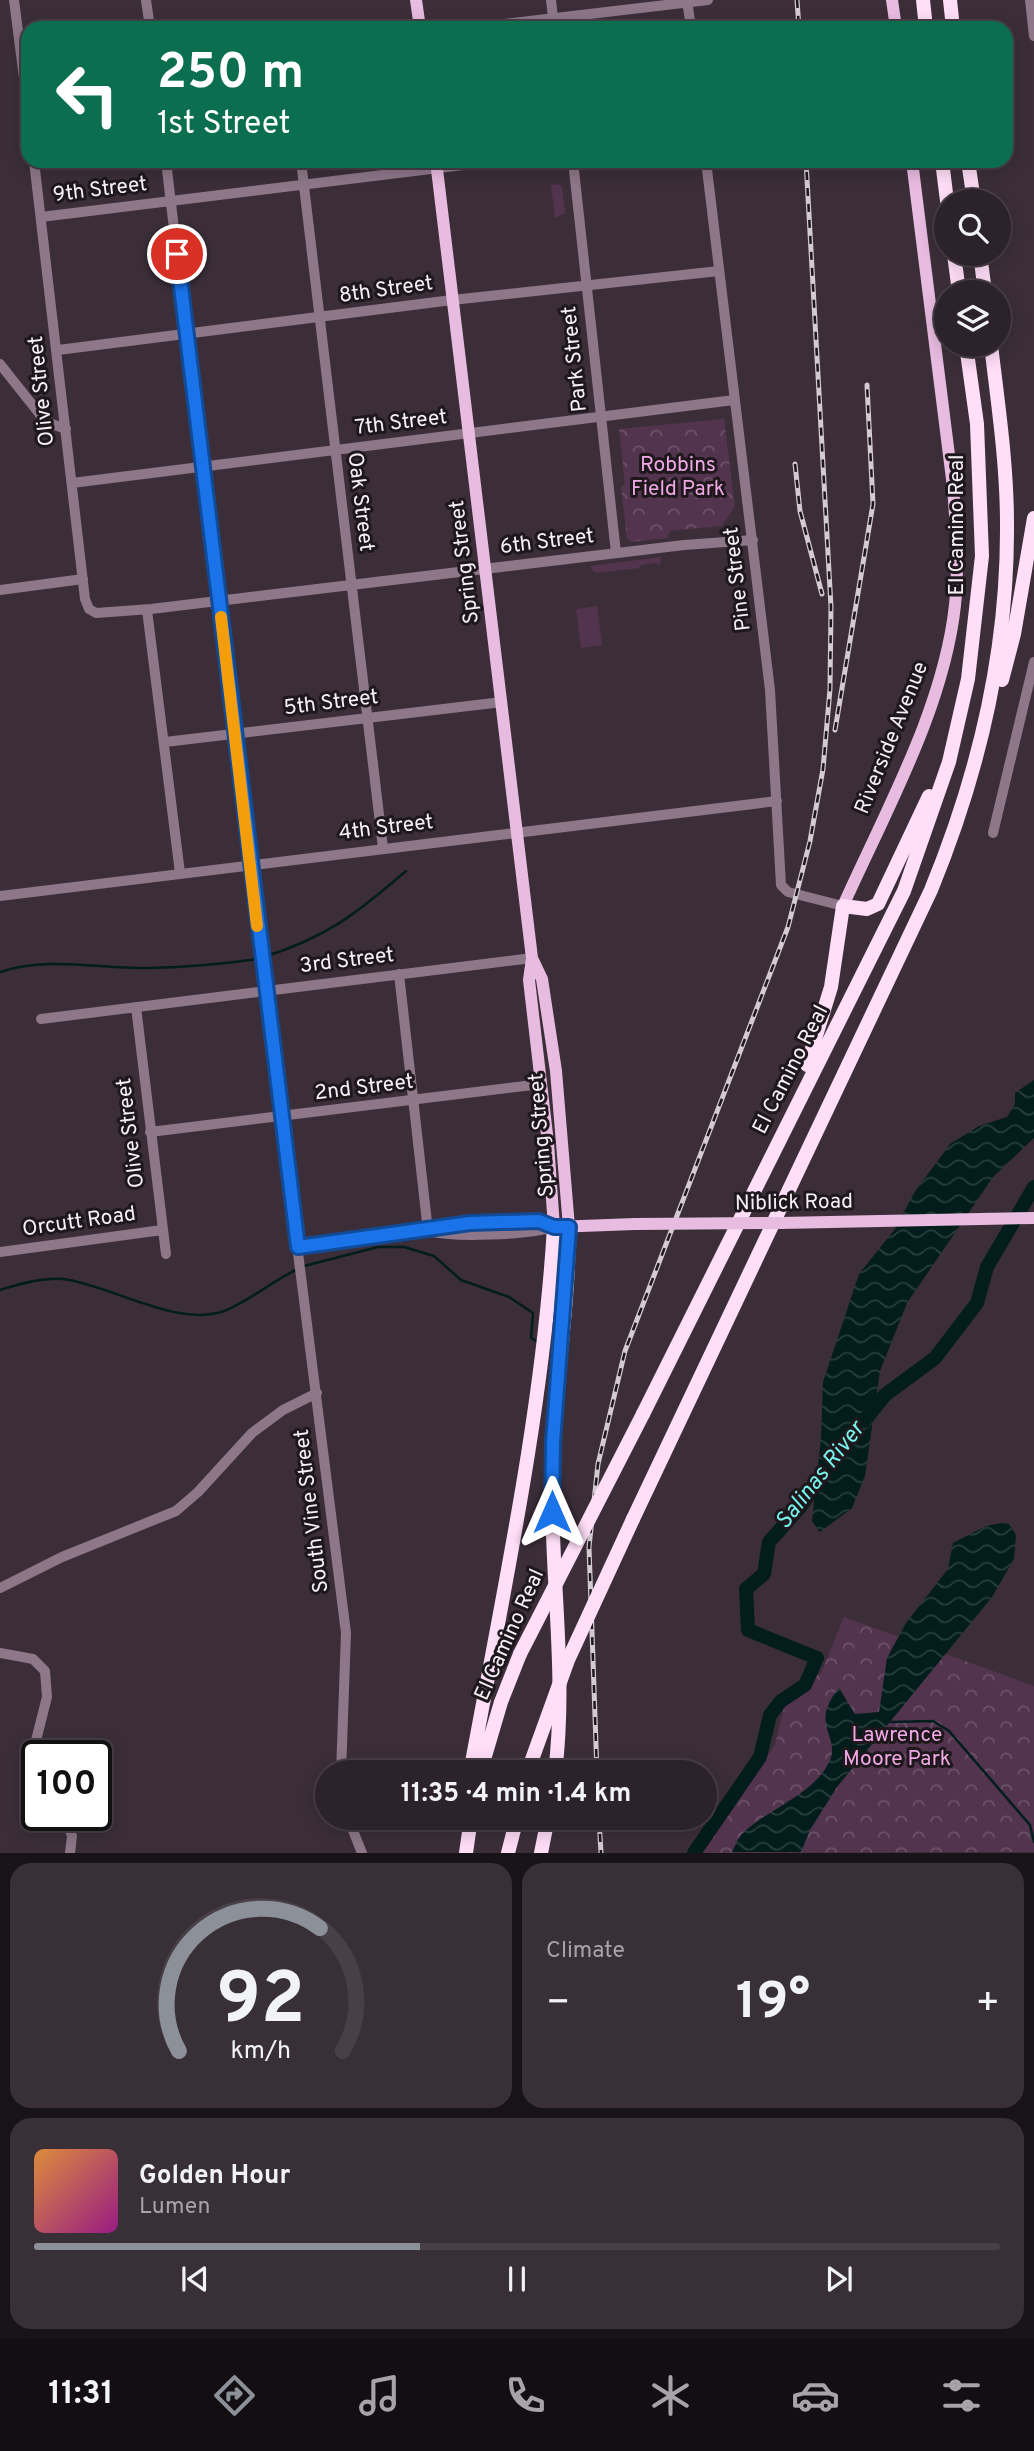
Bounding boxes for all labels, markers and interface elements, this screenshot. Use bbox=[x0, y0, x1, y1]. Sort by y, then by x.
text: 250 m bbox=[157, 44, 304, 106]
icon: left bbox=[42, 49, 133, 140]
text: 1st Street bbox=[157, 105, 291, 145]
street label: 9th Street bbox=[51, 171, 149, 209]
map controls bbox=[934, 189, 1011, 357]
button: search bbox=[934, 189, 1011, 266]
pin bbox=[147, 224, 207, 284]
icon: arrive bbox=[158, 235, 196, 273]
street label: 8th Street bbox=[337, 270, 435, 310]
button: layers bbox=[934, 280, 1011, 357]
street label: Park Street bbox=[556, 305, 594, 413]
street label: Olive Street bbox=[23, 334, 61, 448]
street label: 7th Street bbox=[353, 404, 449, 442]
street label: Oak Street bbox=[341, 451, 379, 553]
park label: Robbins Field Park bbox=[631, 452, 725, 503]
street label: El Camino Real bbox=[944, 454, 971, 596]
street label: Spring Street bbox=[444, 499, 486, 625]
street label: 6th Street bbox=[498, 523, 596, 561]
street label: Pine Street bbox=[718, 525, 758, 633]
street label: Riverside Avenue bbox=[849, 658, 935, 818]
street label: 5th Street bbox=[282, 684, 380, 722]
street label: 4th Street bbox=[337, 809, 435, 847]
street label: 3rd Street bbox=[298, 942, 396, 980]
street label: El Camino Real bbox=[747, 1001, 835, 1139]
street label: 2nd Street bbox=[313, 1069, 415, 1107]
street label: Spring Street bbox=[523, 1072, 561, 1198]
street label: Olive Street bbox=[111, 1076, 151, 1190]
street label: Niblick Road bbox=[735, 1188, 853, 1218]
street label: Orcutt Road bbox=[21, 1201, 137, 1243]
water label: Salinas River bbox=[770, 1415, 873, 1536]
street label: South Vine Street bbox=[289, 1428, 335, 1594]
position arrow bbox=[515, 1475, 589, 1549]
street label: El Camino Real bbox=[469, 1565, 551, 1705]
park label: Lawrence Moore Park bbox=[843, 1722, 951, 1773]
speed limit sign: 100 bbox=[21, 1740, 112, 1831]
text: 11:35 · 4 min · 1.4 km bbox=[401, 1778, 631, 1811]
text: Climate bbox=[546, 1937, 625, 1966]
text: 92 bbox=[216, 1958, 306, 2050]
text: 19° bbox=[736, 1971, 810, 2037]
text: − bbox=[546, 1980, 571, 2029]
text: + bbox=[975, 1980, 1000, 2029]
text: km/h bbox=[231, 2036, 291, 2068]
text: Golden Hour bbox=[139, 2160, 290, 2193]
text: Lumen bbox=[139, 2193, 210, 2222]
icon: previous bbox=[176, 2260, 214, 2298]
icon: pause bbox=[498, 2260, 536, 2298]
icon: next bbox=[820, 2260, 858, 2298]
icon: directions bbox=[210, 2371, 259, 2420]
icon: music bbox=[355, 2371, 404, 2420]
icon: phone bbox=[501, 2371, 550, 2420]
icon: climate bbox=[646, 2371, 695, 2420]
icon: car bbox=[791, 2371, 840, 2420]
icon: filters bbox=[937, 2371, 986, 2420]
text: 11:31 bbox=[48, 2375, 113, 2415]

